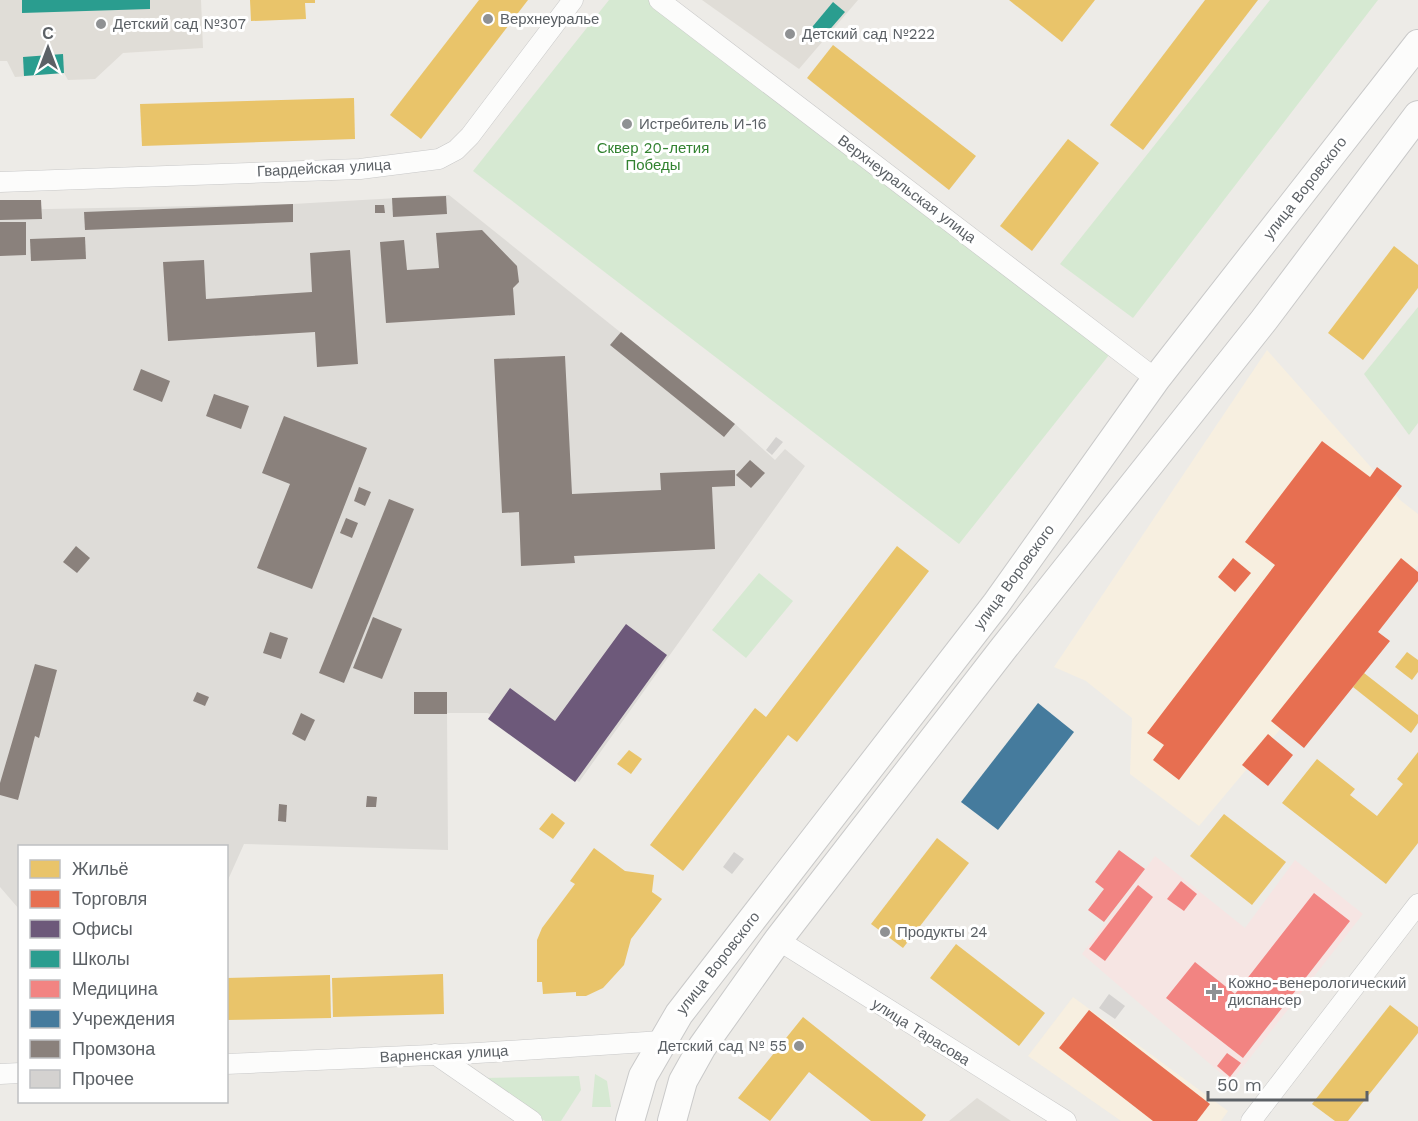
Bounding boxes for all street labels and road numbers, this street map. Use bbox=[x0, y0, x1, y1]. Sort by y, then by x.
street label: Верхнеуральская улица bbox=[834, 131, 980, 247]
street label: улица Воровского bbox=[1259, 133, 1351, 243]
street label: Гвардейская улица bbox=[257, 155, 392, 180]
street label: улица Воровского bbox=[970, 521, 1058, 633]
street label: улица Воровского bbox=[672, 908, 764, 1018]
street label: улица Тарасова bbox=[869, 995, 974, 1070]
street label: Варненская улица bbox=[379, 1042, 509, 1066]

